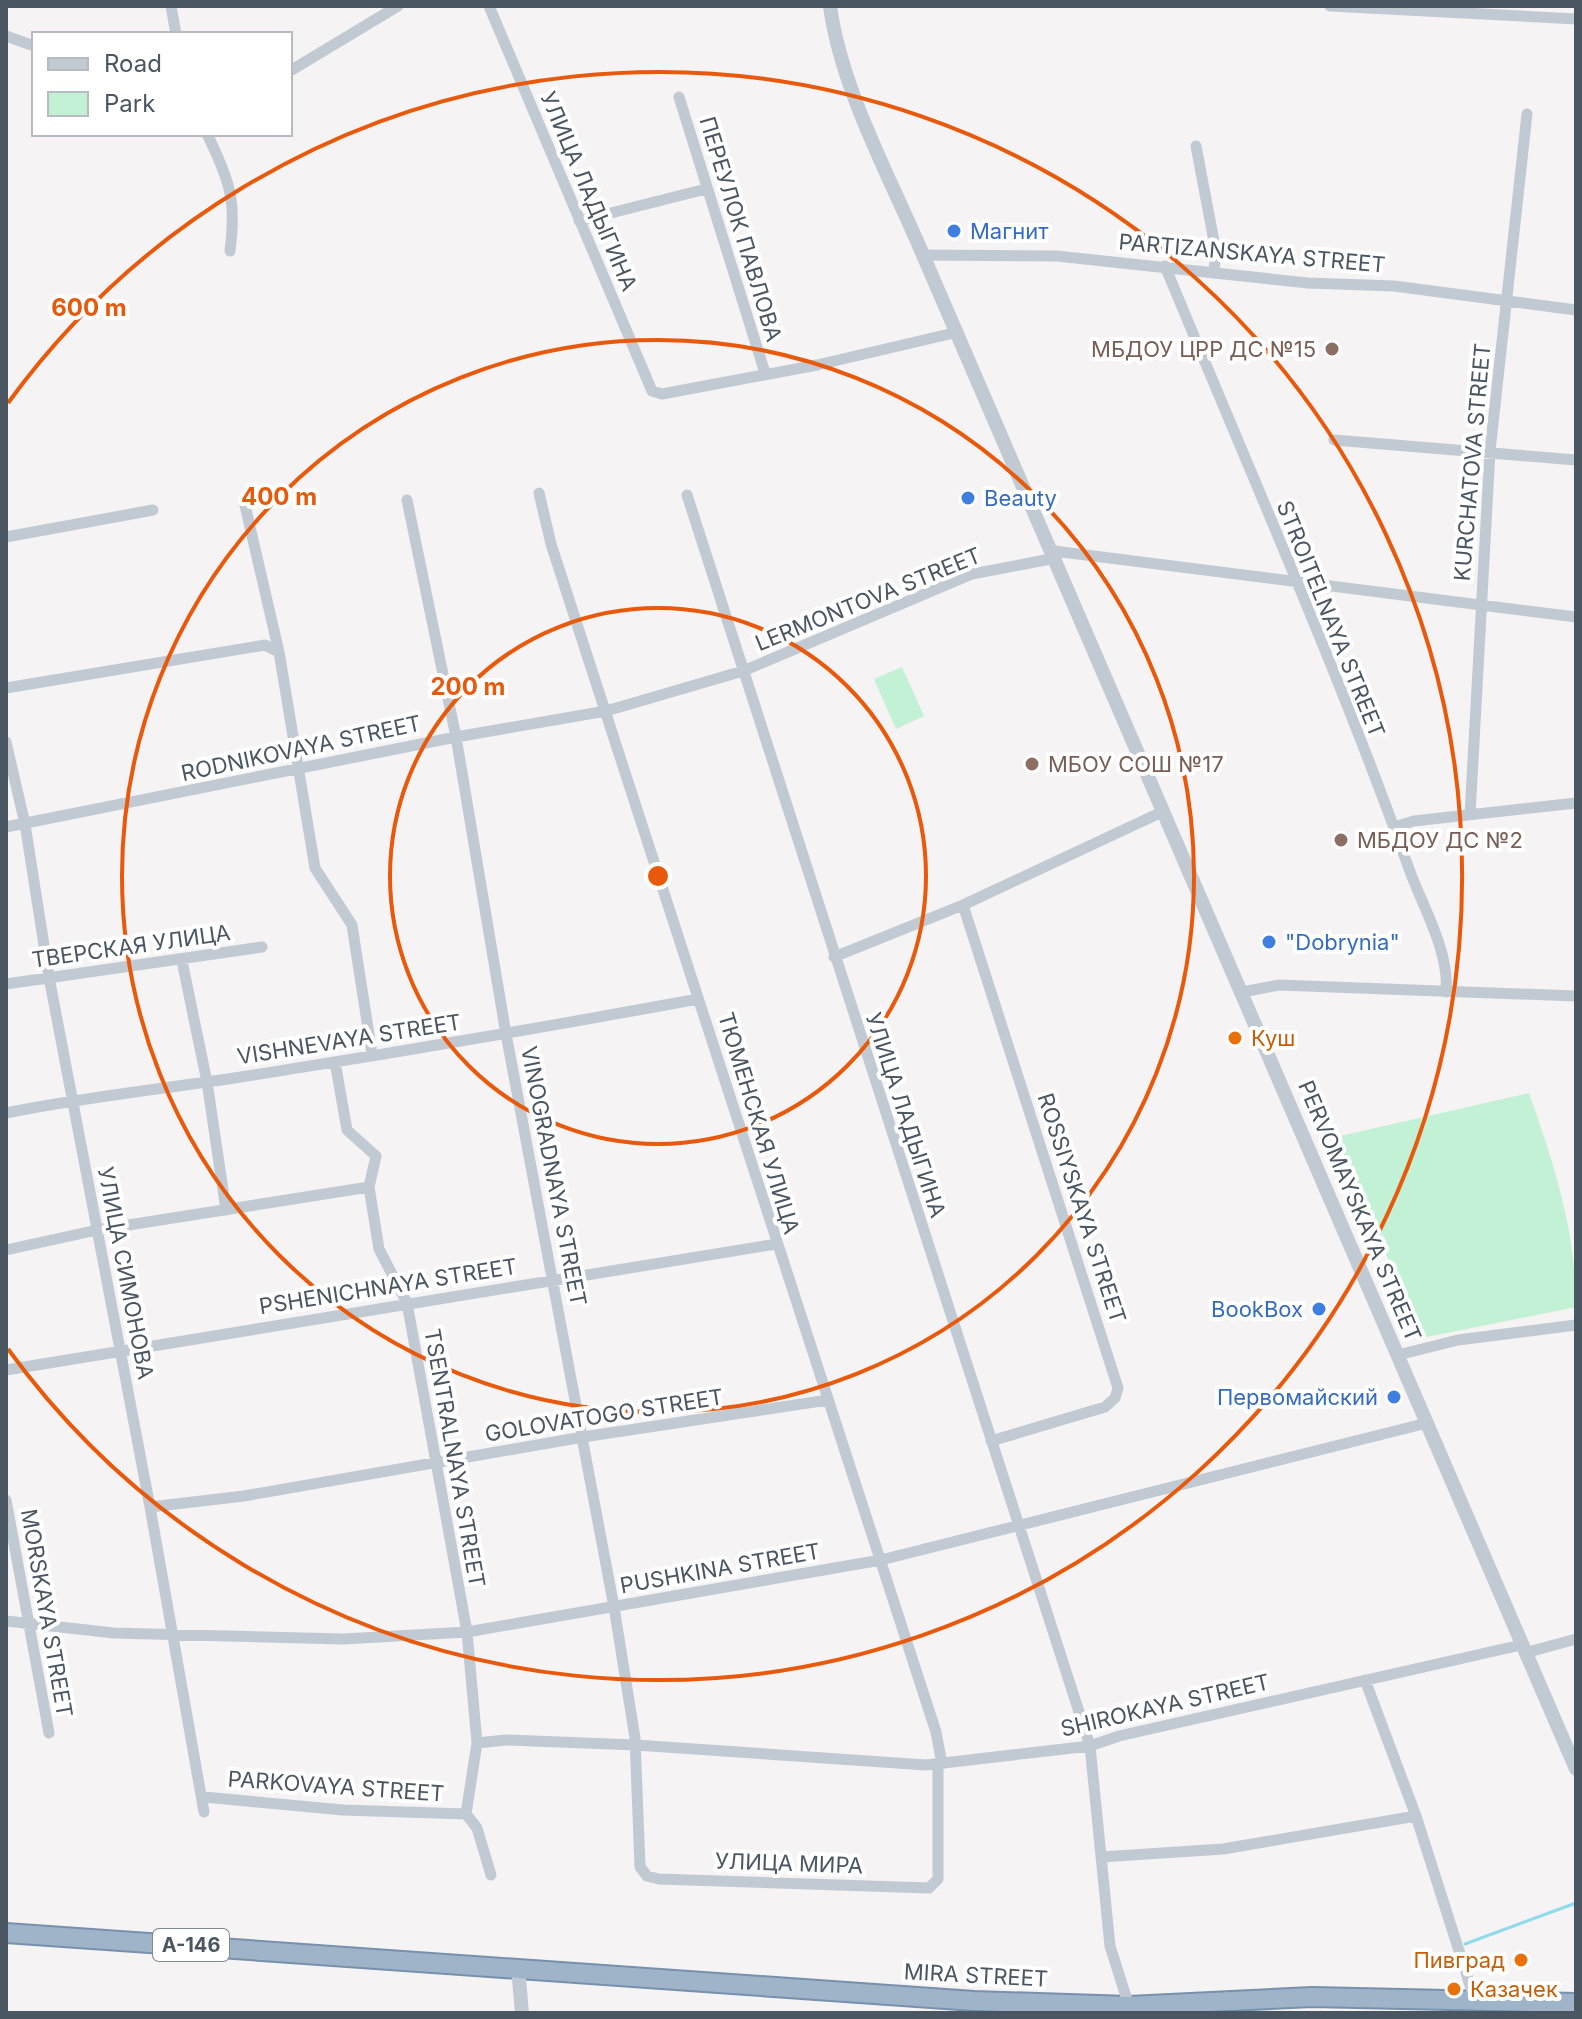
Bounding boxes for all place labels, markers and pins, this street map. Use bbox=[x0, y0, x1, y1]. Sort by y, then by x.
place label: Магнит bbox=[970, 218, 1049, 244]
marker: Магнит bbox=[945, 222, 963, 240]
place label: МБДОУ ЦРР ДС №15 bbox=[1091, 336, 1316, 362]
marker: МБДОУ ЦРР ДС №15 bbox=[1323, 340, 1341, 358]
place label: Beauty bbox=[984, 485, 1057, 511]
marker: Beauty bbox=[959, 489, 977, 507]
place label: МБОУ СОШ №17 bbox=[1048, 751, 1224, 777]
marker: МБОУ СОШ №17 bbox=[1023, 755, 1041, 773]
place label: МБДОУ ДС №2 bbox=[1357, 827, 1523, 853]
marker: МБДОУ ДС №2 bbox=[1332, 831, 1350, 849]
centre of rings bbox=[644, 862, 672, 890]
place label: "Dobrynia" bbox=[1285, 929, 1400, 955]
marker: "Dobrynia" bbox=[1260, 933, 1278, 951]
place label: Куш bbox=[1251, 1025, 1295, 1051]
marker: Куш bbox=[1226, 1029, 1244, 1047]
place label: BookBox bbox=[1211, 1296, 1303, 1322]
marker: BookBox bbox=[1310, 1300, 1328, 1318]
place label: Первомайский bbox=[1217, 1384, 1378, 1410]
marker: Первомайский bbox=[1385, 1388, 1403, 1406]
place label: Пивград bbox=[1413, 1947, 1505, 1973]
marker: Пивград bbox=[1512, 1951, 1530, 1969]
place label: Казачек bbox=[1470, 1976, 1558, 2002]
marker: Казачек bbox=[1445, 1980, 1463, 1998]

